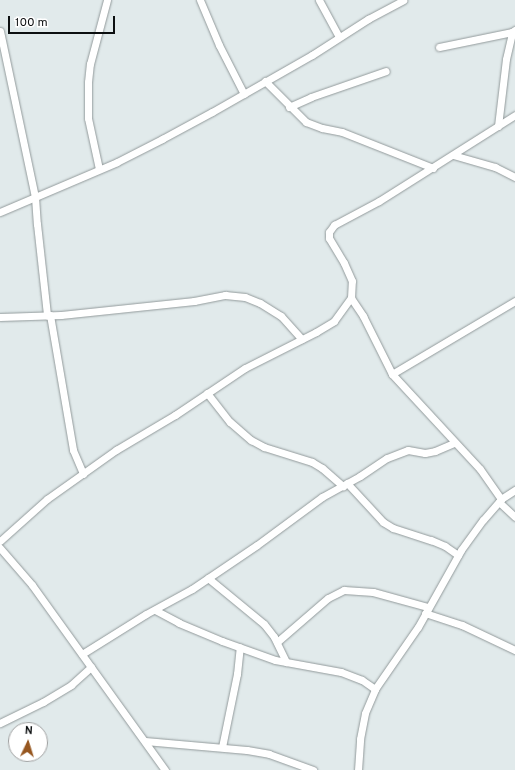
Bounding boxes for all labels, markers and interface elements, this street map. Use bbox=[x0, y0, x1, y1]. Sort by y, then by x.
scale bar bbox=[10, 8, 117, 34]
text: 100 m bbox=[15, 15, 48, 31]
north arrow bbox=[8, 722, 48, 762]
text: N bbox=[24, 724, 33, 738]

